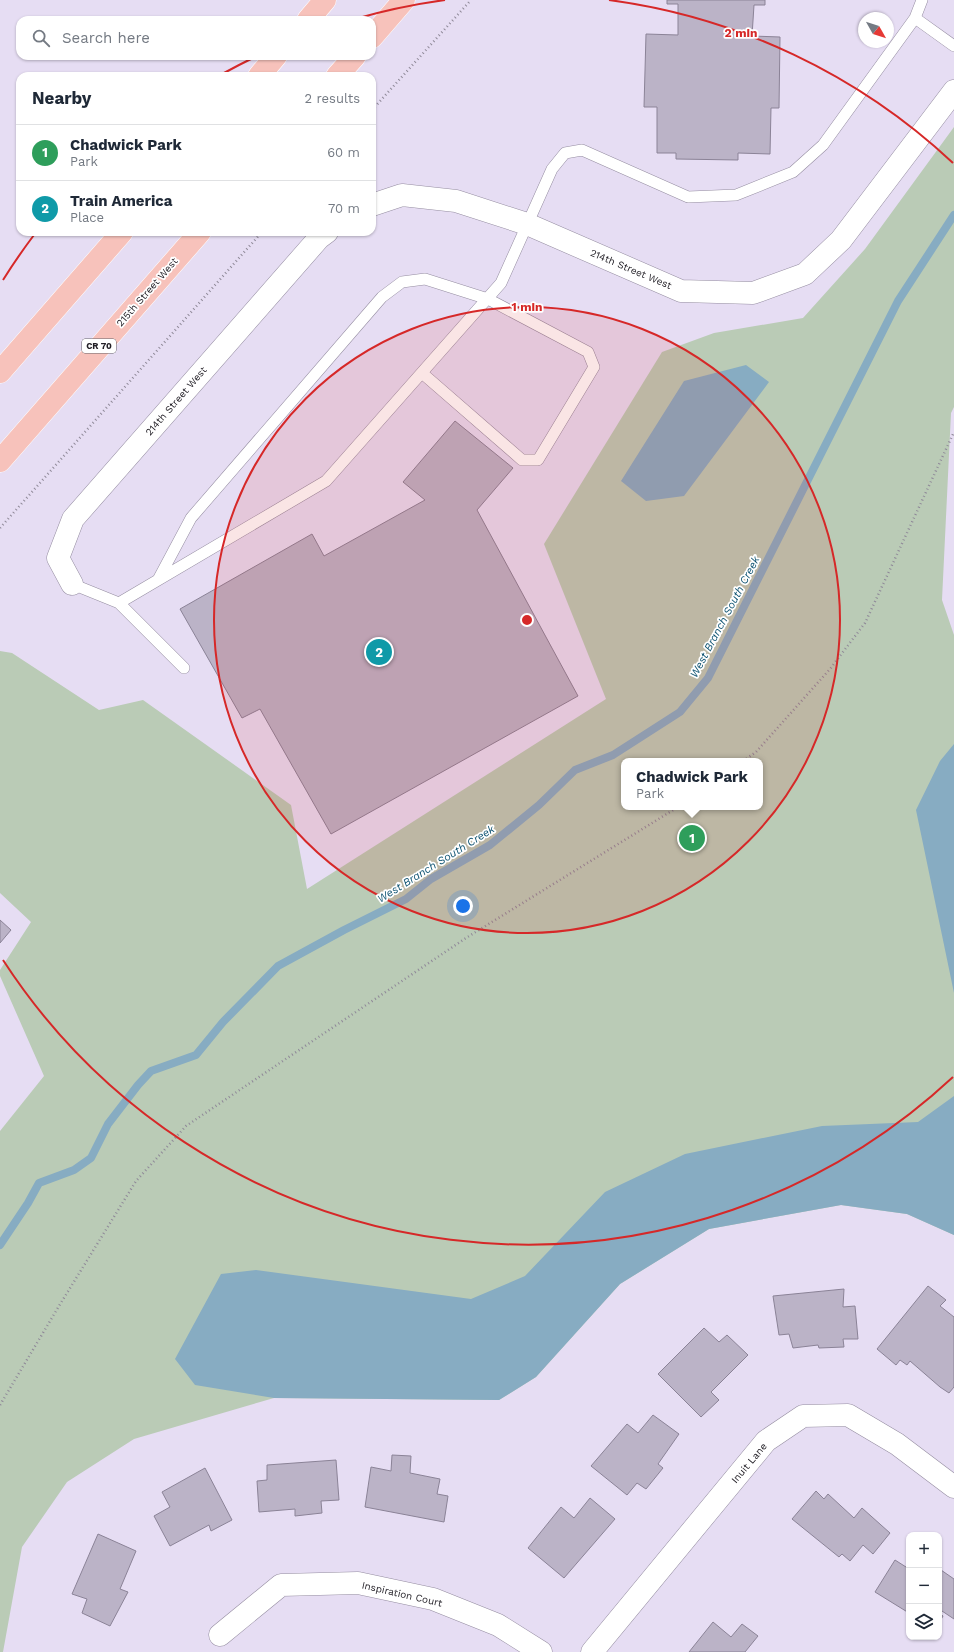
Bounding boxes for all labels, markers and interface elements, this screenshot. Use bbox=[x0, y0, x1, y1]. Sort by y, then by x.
north arrow bbox=[858, 12, 894, 48]
search box bbox=[16, 16, 376, 60]
text: 2 min bbox=[725, 26, 757, 40]
icon: search bbox=[30, 27, 52, 49]
text: Search here bbox=[62, 29, 150, 47]
text: Nearby bbox=[32, 88, 91, 108]
text: 2 results bbox=[305, 91, 360, 106]
text: Chadwick Park bbox=[70, 136, 182, 154]
text: 1 bbox=[42, 145, 48, 160]
text: 60 m bbox=[327, 145, 360, 160]
text: Park bbox=[70, 154, 98, 169]
text: Train America bbox=[70, 192, 172, 210]
text: 2 bbox=[41, 201, 49, 216]
text: 70 m bbox=[328, 201, 360, 216]
text: Place bbox=[70, 210, 104, 225]
street label: 214th Street West bbox=[589, 247, 674, 291]
street label: 215th Street West bbox=[114, 255, 180, 328]
text: 1 min bbox=[512, 300, 542, 314]
road number: CR 70 bbox=[82, 339, 116, 353]
street label: 214th Street West bbox=[143, 364, 209, 438]
water label: West Branch South Creek bbox=[687, 553, 763, 680]
centre of rings bbox=[520, 613, 534, 627]
pin: 2 bbox=[366, 637, 392, 667]
popup bbox=[621, 758, 763, 810]
text: Chadwick Park bbox=[636, 768, 748, 786]
text: Park bbox=[636, 786, 664, 801]
water label: West Branch South Creek bbox=[375, 822, 498, 905]
pin: 1 bbox=[679, 823, 705, 853]
your location bbox=[453, 896, 473, 916]
street label: Inuit Lane bbox=[729, 1440, 769, 1485]
map controls bbox=[906, 1532, 942, 1640]
button: + bbox=[906, 1532, 942, 1568]
button: − bbox=[906, 1568, 942, 1604]
street label: Inspiration Court bbox=[361, 1579, 444, 1609]
button: layers bbox=[906, 1604, 942, 1640]

